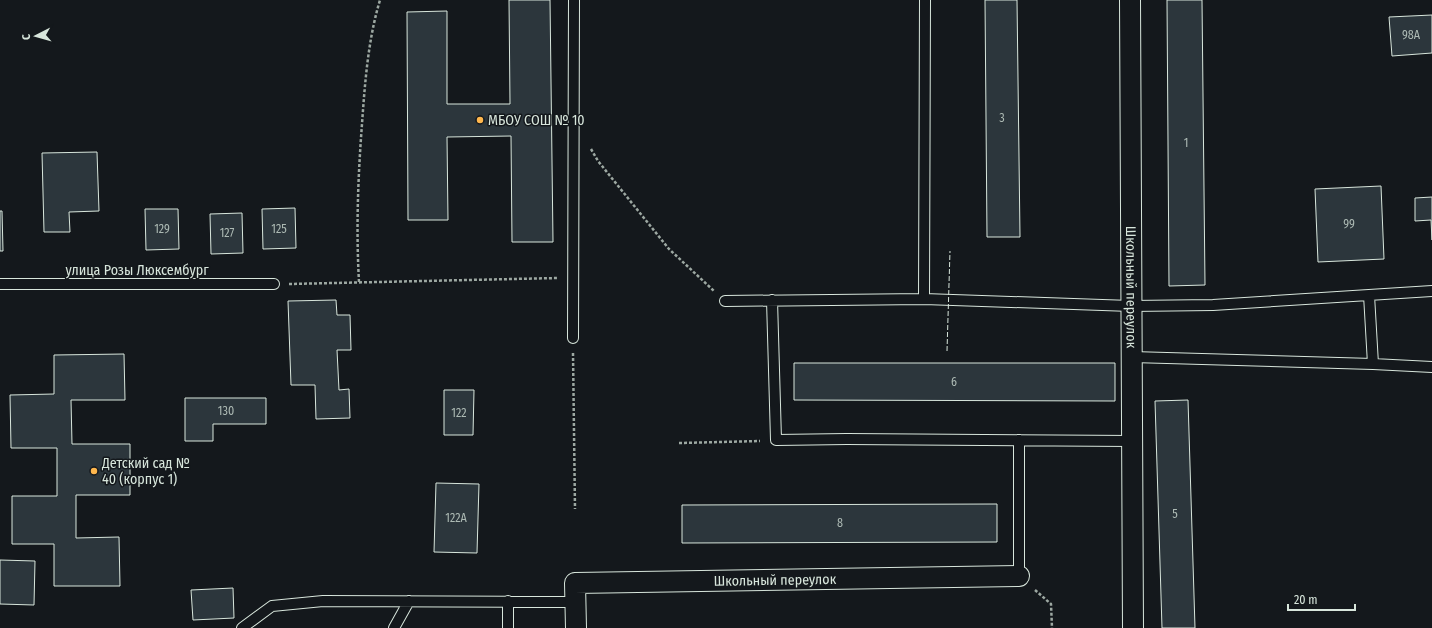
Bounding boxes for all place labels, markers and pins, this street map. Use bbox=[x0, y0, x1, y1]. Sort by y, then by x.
place label: МБОУ СОШ № 10 bbox=[488, 112, 585, 129]
marker: МБОУ СОШ № 10 bbox=[475, 115, 485, 125]
place label: Детский сад № 40 (корпус 1) bbox=[101, 455, 190, 488]
marker: Детский сад № 40 (корпус 1) bbox=[89, 466, 99, 476]

